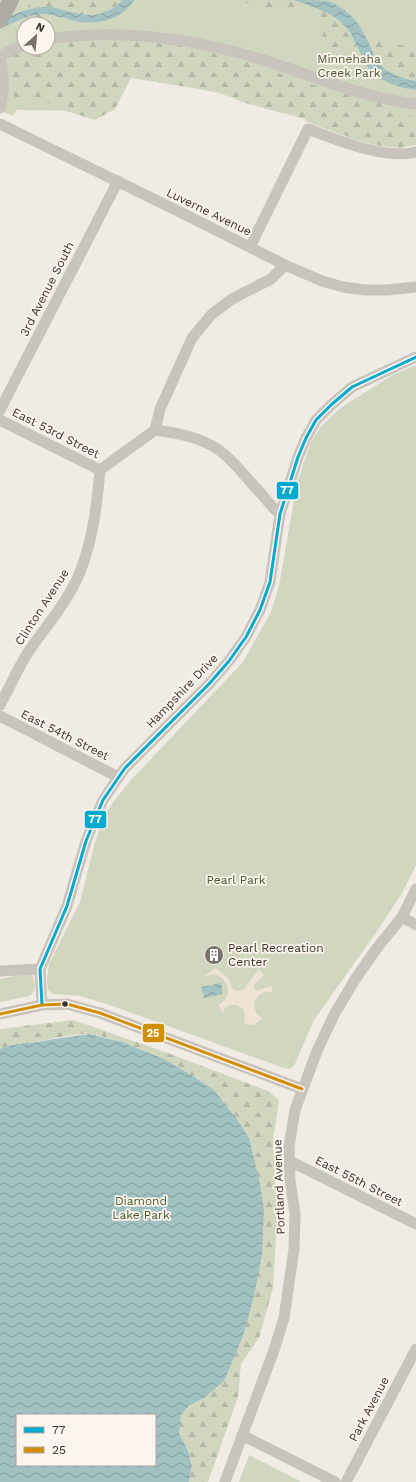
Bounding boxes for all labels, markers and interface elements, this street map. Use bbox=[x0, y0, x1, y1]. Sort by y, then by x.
north arrow bbox=[16, 16, 56, 56]
text: N bbox=[34, 20, 47, 35]
park label: Minnehaha Creek Park bbox=[317, 52, 381, 80]
street label: Luverne Avenue bbox=[164, 185, 254, 239]
street label: 3rd Avenue South bbox=[17, 239, 77, 339]
street label: East 53rd Street bbox=[10, 405, 102, 461]
line badge: 77 bbox=[276, 481, 299, 500]
text: 77 bbox=[280, 484, 294, 497]
street label: Clinton Avenue bbox=[12, 566, 72, 648]
street label: Hampshire Drive bbox=[143, 651, 221, 731]
street label: East 54th Street bbox=[19, 707, 111, 763]
line badge: 77 bbox=[84, 810, 107, 829]
text: 77 bbox=[88, 813, 102, 826]
park label: Pearl Park bbox=[207, 873, 266, 887]
place label: Pearl Recreation Center bbox=[228, 941, 324, 969]
building icon: Pearl Recreation Center bbox=[203, 944, 225, 966]
unlabelled marker bbox=[60, 999, 70, 1009]
line badge: 25 bbox=[142, 1023, 165, 1043]
text: 25 bbox=[147, 1027, 159, 1040]
street label: Portland Avenue bbox=[270, 1139, 288, 1235]
street label: East 55th Street bbox=[313, 1153, 405, 1209]
park label: Diamond Lake Park bbox=[112, 1194, 170, 1222]
street label: Park Avenue bbox=[346, 1374, 392, 1444]
legend bbox=[16, 1414, 156, 1466]
text: 77 bbox=[52, 1423, 66, 1437]
text: 25 bbox=[52, 1443, 66, 1457]

